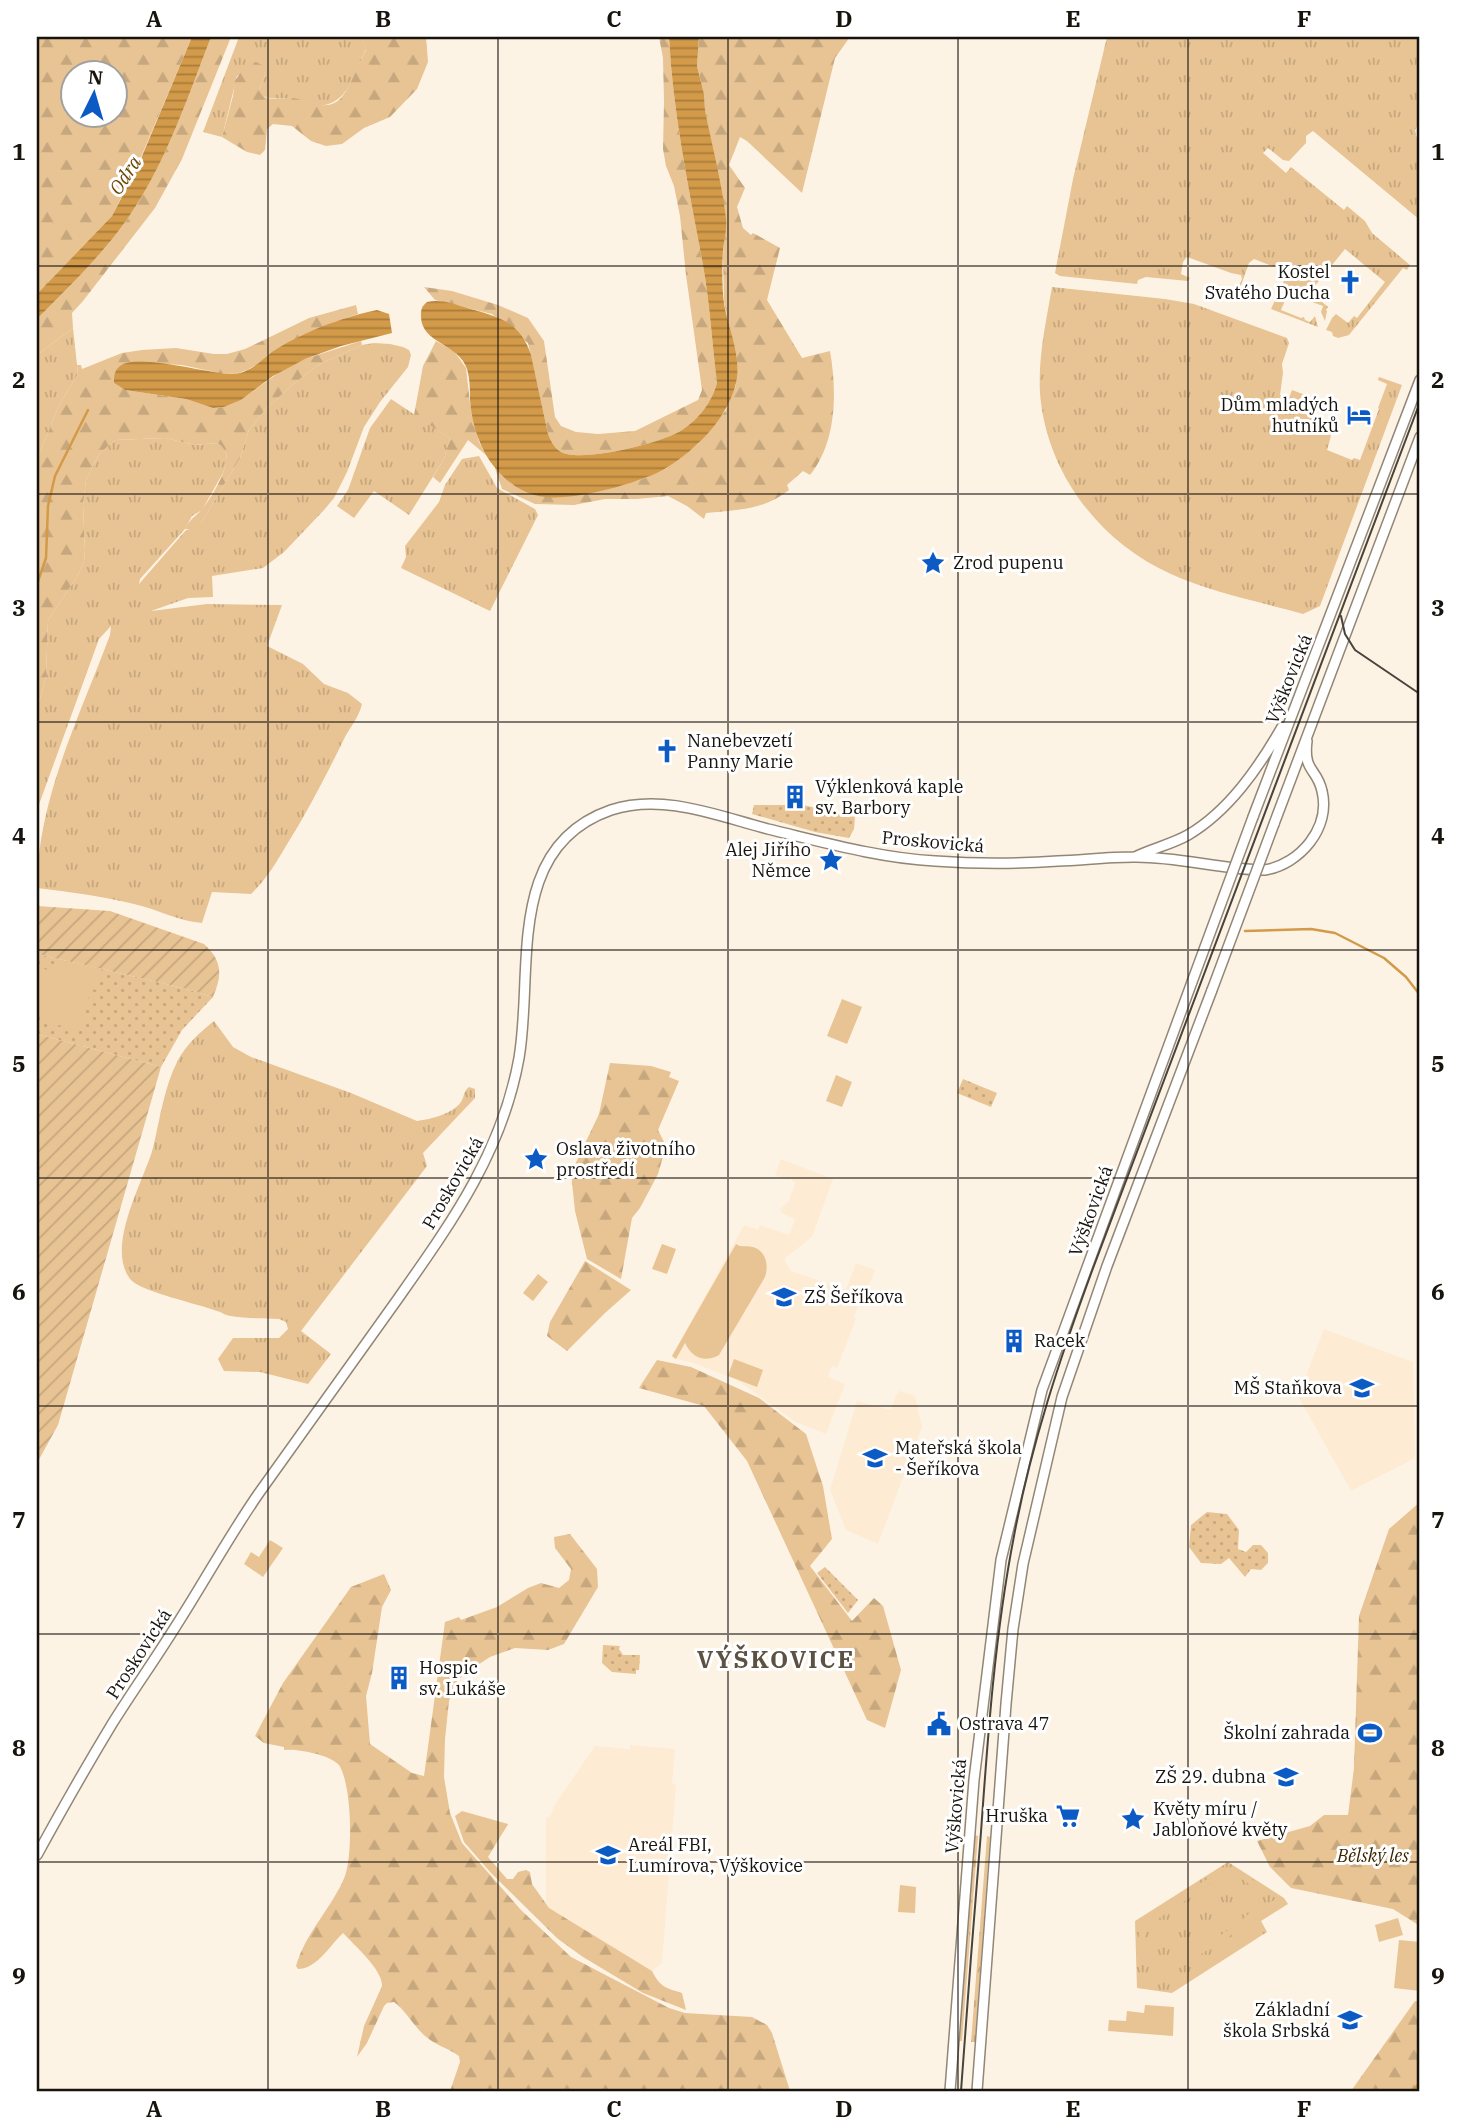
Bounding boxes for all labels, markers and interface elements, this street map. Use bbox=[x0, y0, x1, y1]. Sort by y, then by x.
text: A bbox=[146, 3, 162, 33]
text: B bbox=[375, 3, 391, 33]
text: C bbox=[606, 3, 622, 33]
text: D bbox=[835, 3, 853, 33]
text: E bbox=[1065, 3, 1081, 33]
text: F bbox=[1297, 3, 1311, 33]
north arrow bbox=[60, 60, 130, 130]
text: N bbox=[87, 64, 104, 90]
text: 1 bbox=[12, 136, 26, 166]
text: 1 bbox=[1431, 136, 1445, 166]
water label: Odra bbox=[104, 151, 147, 199]
place label: Kostel Svatého Ducha bbox=[1205, 260, 1330, 304]
church icon: Kostel Svatého Ducha bbox=[1336, 268, 1364, 296]
text: 2 bbox=[12, 364, 26, 394]
text: 2 bbox=[1431, 364, 1445, 394]
place label: Dům mladých hutníků bbox=[1221, 393, 1339, 437]
hotel icon: Dům mladých hutníků bbox=[1345, 401, 1373, 429]
place icon: Zrod pupenu bbox=[919, 549, 947, 577]
place label: Zrod pupenu bbox=[953, 551, 1064, 574]
text: 3 bbox=[12, 592, 26, 622]
text: 3 bbox=[1431, 592, 1445, 622]
street label: Výškovická bbox=[1260, 630, 1317, 727]
place label: Nanebevzetí Panny Marie bbox=[687, 729, 793, 773]
church icon: Nanebevzetí Panny Marie bbox=[653, 737, 681, 765]
place label: Výklenková kaple sv. Barbory bbox=[815, 775, 963, 819]
building icon: Výklenková kaple sv. Barbory bbox=[781, 783, 809, 811]
text: 4 bbox=[12, 820, 26, 850]
text: 4 bbox=[1431, 820, 1445, 850]
street label: Proskovická bbox=[881, 826, 986, 857]
place label: Alej Jiřího Němce bbox=[725, 838, 811, 882]
place icon: Alej Jiřího Němce bbox=[817, 846, 845, 874]
text: 5 bbox=[12, 1048, 26, 1078]
text: 5 bbox=[1431, 1048, 1445, 1078]
street label: Proskovická bbox=[417, 1132, 488, 1233]
place label: Oslava životního prostředí bbox=[556, 1137, 695, 1181]
place icon: Oslava životního prostředí bbox=[522, 1145, 550, 1173]
street label: Výškovická bbox=[1063, 1162, 1118, 1259]
text: 6 bbox=[12, 1276, 26, 1306]
text: 6 bbox=[1431, 1276, 1445, 1306]
school or university icon: ZŠ Šeříkova bbox=[770, 1283, 798, 1311]
place label: ZŠ Šeříkova bbox=[804, 1284, 904, 1308]
building icon: Racek bbox=[1000, 1327, 1028, 1355]
place label: Racek bbox=[1034, 1329, 1086, 1352]
school or university icon: MŠ Staňkova bbox=[1348, 1374, 1376, 1402]
place label: MŠ Staňkova bbox=[1234, 1375, 1342, 1399]
place label: Mateřská škola - Šeříkova bbox=[895, 1436, 1022, 1480]
school or university icon: Mateřská škola - Šeříkova bbox=[861, 1444, 889, 1472]
text: 7 bbox=[12, 1504, 26, 1534]
text: 7 bbox=[1431, 1504, 1445, 1534]
street label: Proskovická bbox=[101, 1604, 176, 1703]
district label: VÝŠKOVICE bbox=[697, 1643, 855, 1675]
place label: Hospic sv. Lukáše bbox=[419, 1656, 506, 1700]
building icon: Hospic sv. Lukáše bbox=[385, 1664, 413, 1692]
public building icon: Ostrava 47 bbox=[925, 1710, 953, 1738]
place label: Ostrava 47 bbox=[959, 1712, 1049, 1735]
sports icon: Školní zahrada bbox=[1356, 1719, 1384, 1747]
place label: Školní zahrada bbox=[1223, 1720, 1350, 1744]
text: 8 bbox=[12, 1732, 26, 1762]
text: 8 bbox=[1431, 1732, 1445, 1762]
street label: Výškovická bbox=[940, 1757, 971, 1854]
school or university icon: ZŠ 29. dubna bbox=[1272, 1763, 1300, 1791]
place label: ZŠ 29. dubna bbox=[1155, 1764, 1266, 1788]
place label: Květy míru / Jabloňové květy bbox=[1153, 1797, 1288, 1841]
supermarket icon: Hruška bbox=[1054, 1802, 1082, 1830]
place label: Hruška bbox=[985, 1804, 1048, 1827]
place icon: Květy míru / Jabloňové květy bbox=[1119, 1805, 1147, 1833]
place label: Areál FBI, Lumírova, Výškovice bbox=[628, 1833, 803, 1877]
school or university icon: Areál FBI, Lumírova, Výškovice bbox=[594, 1841, 622, 1869]
park label: Bělský les bbox=[1336, 1844, 1409, 1867]
text: 9 bbox=[12, 1960, 26, 1990]
text: 9 bbox=[1431, 1960, 1445, 1990]
place label: Základní škola Srbská bbox=[1223, 1998, 1330, 2042]
school or university icon: Základní škola Srbská bbox=[1336, 2006, 1364, 2034]
text: A bbox=[146, 2093, 162, 2123]
text: B bbox=[375, 2093, 391, 2123]
text: C bbox=[606, 2093, 622, 2123]
text: D bbox=[835, 2093, 853, 2123]
text: E bbox=[1065, 2093, 1081, 2123]
text: F bbox=[1297, 2093, 1311, 2123]

